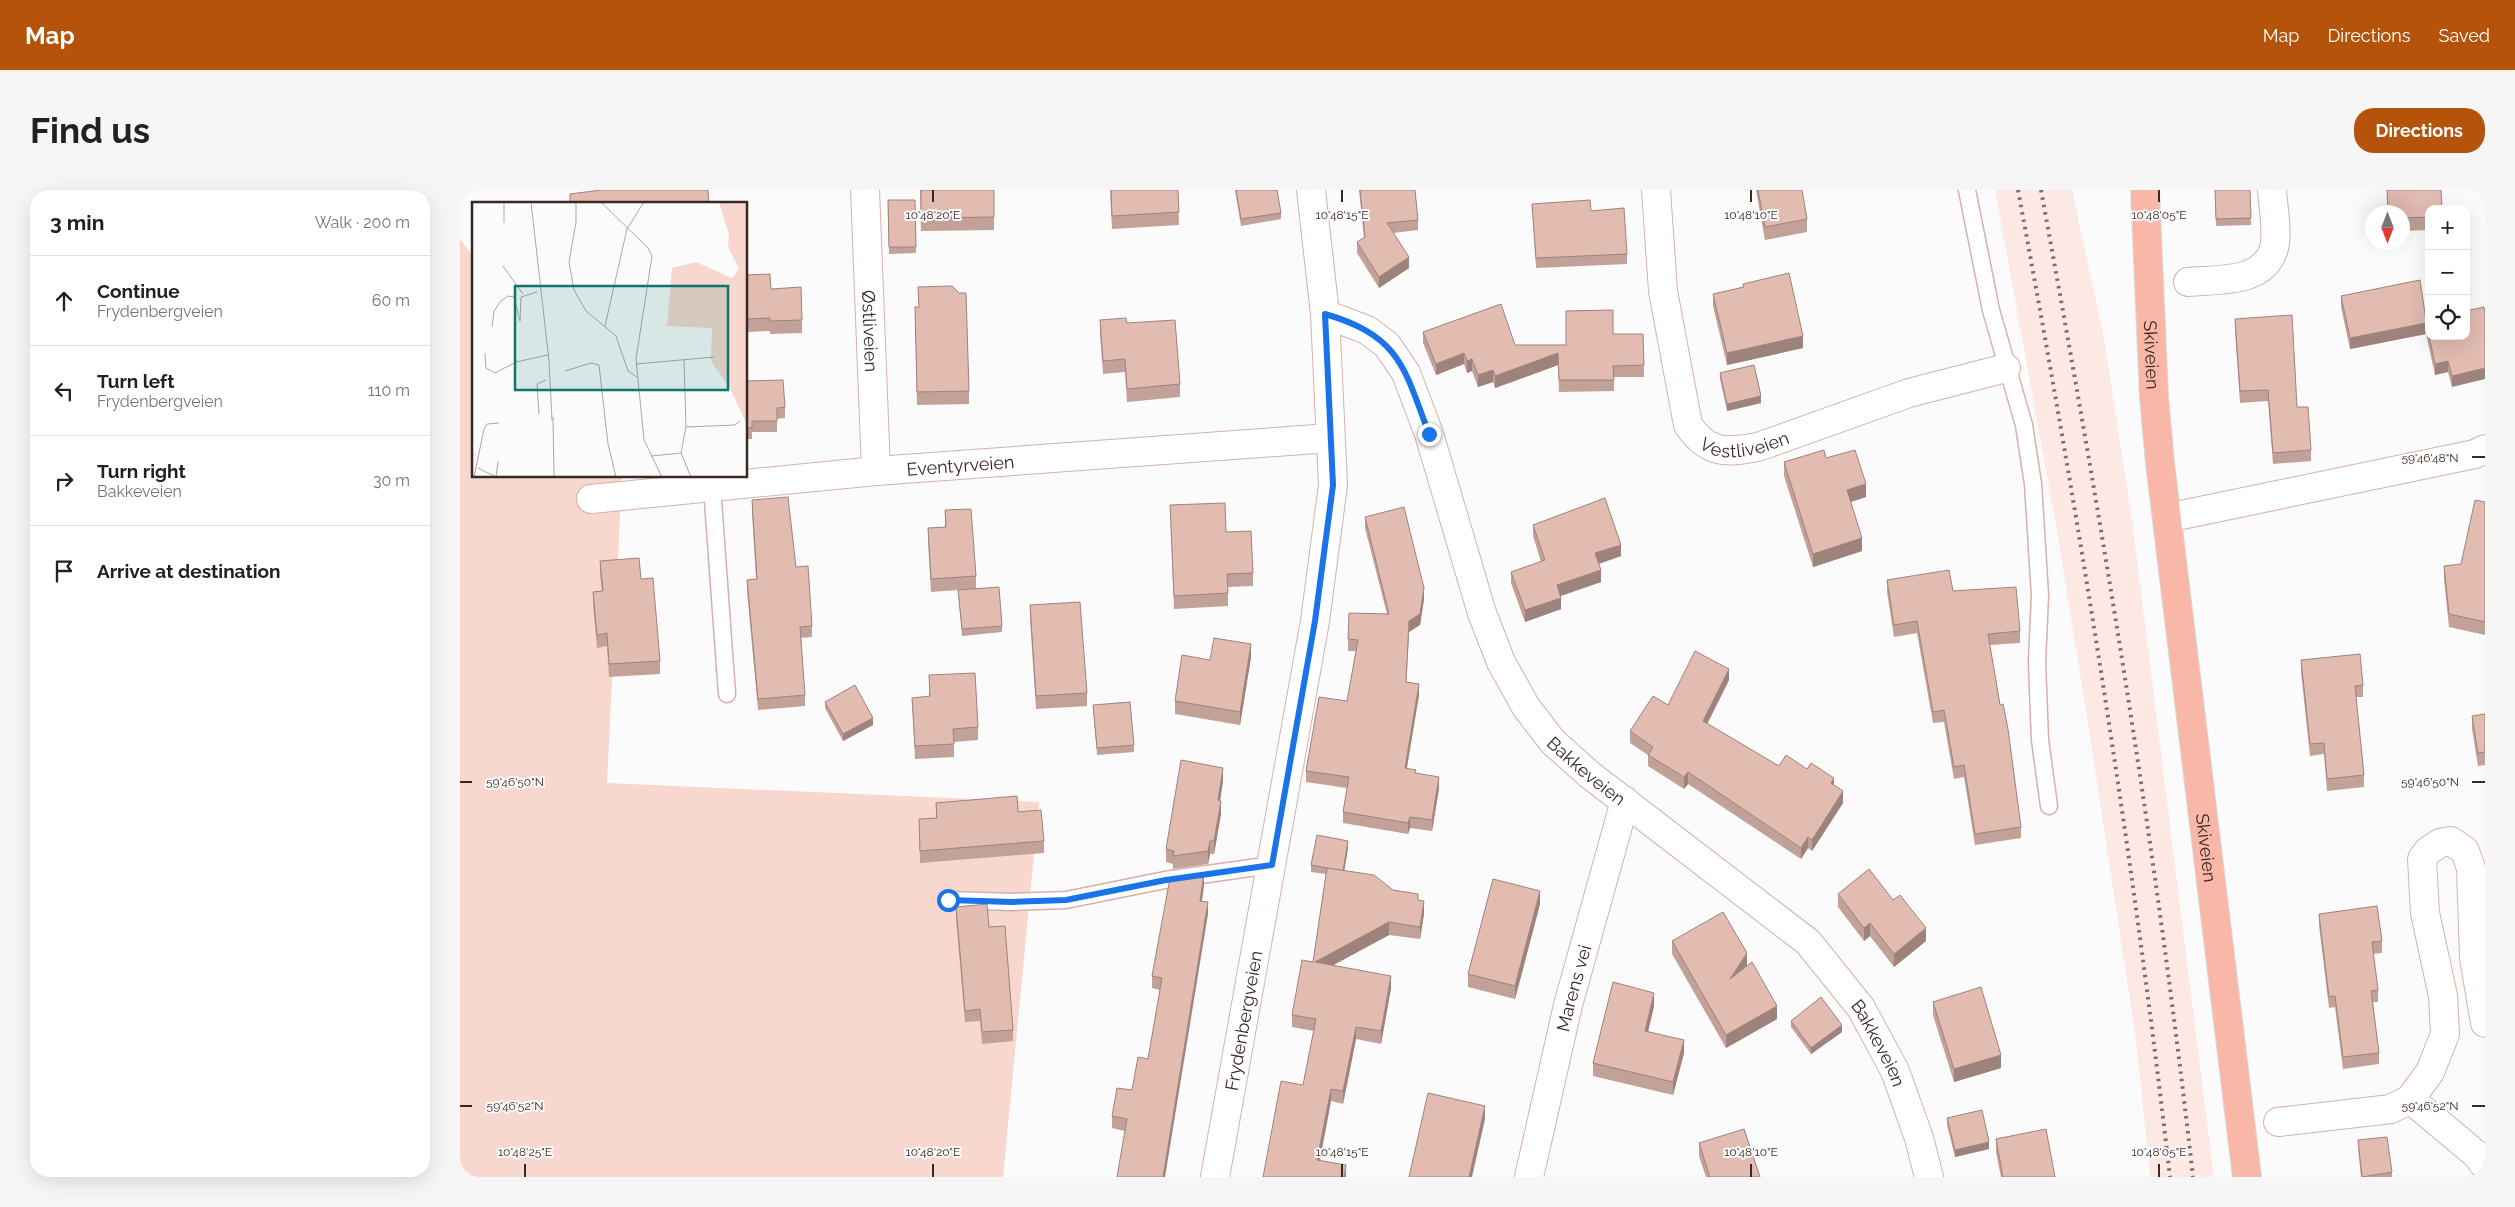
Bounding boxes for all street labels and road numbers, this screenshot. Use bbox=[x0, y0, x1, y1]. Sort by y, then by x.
street label: Østliveien bbox=[858, 290, 883, 372]
street label: Skiveien bbox=[2140, 320, 2164, 390]
street label: Vestliveien bbox=[1696, 426, 1791, 461]
street label: Eventyrveien bbox=[906, 450, 1015, 479]
street label: Bakkeveien bbox=[1543, 732, 1630, 809]
street label: Skiveien bbox=[2192, 812, 2221, 883]
street label: Marens vei bbox=[1552, 942, 1595, 1034]
street label: Frydenbergveien bbox=[1220, 949, 1266, 1092]
street label: Bakkeveien bbox=[1847, 995, 1910, 1089]

